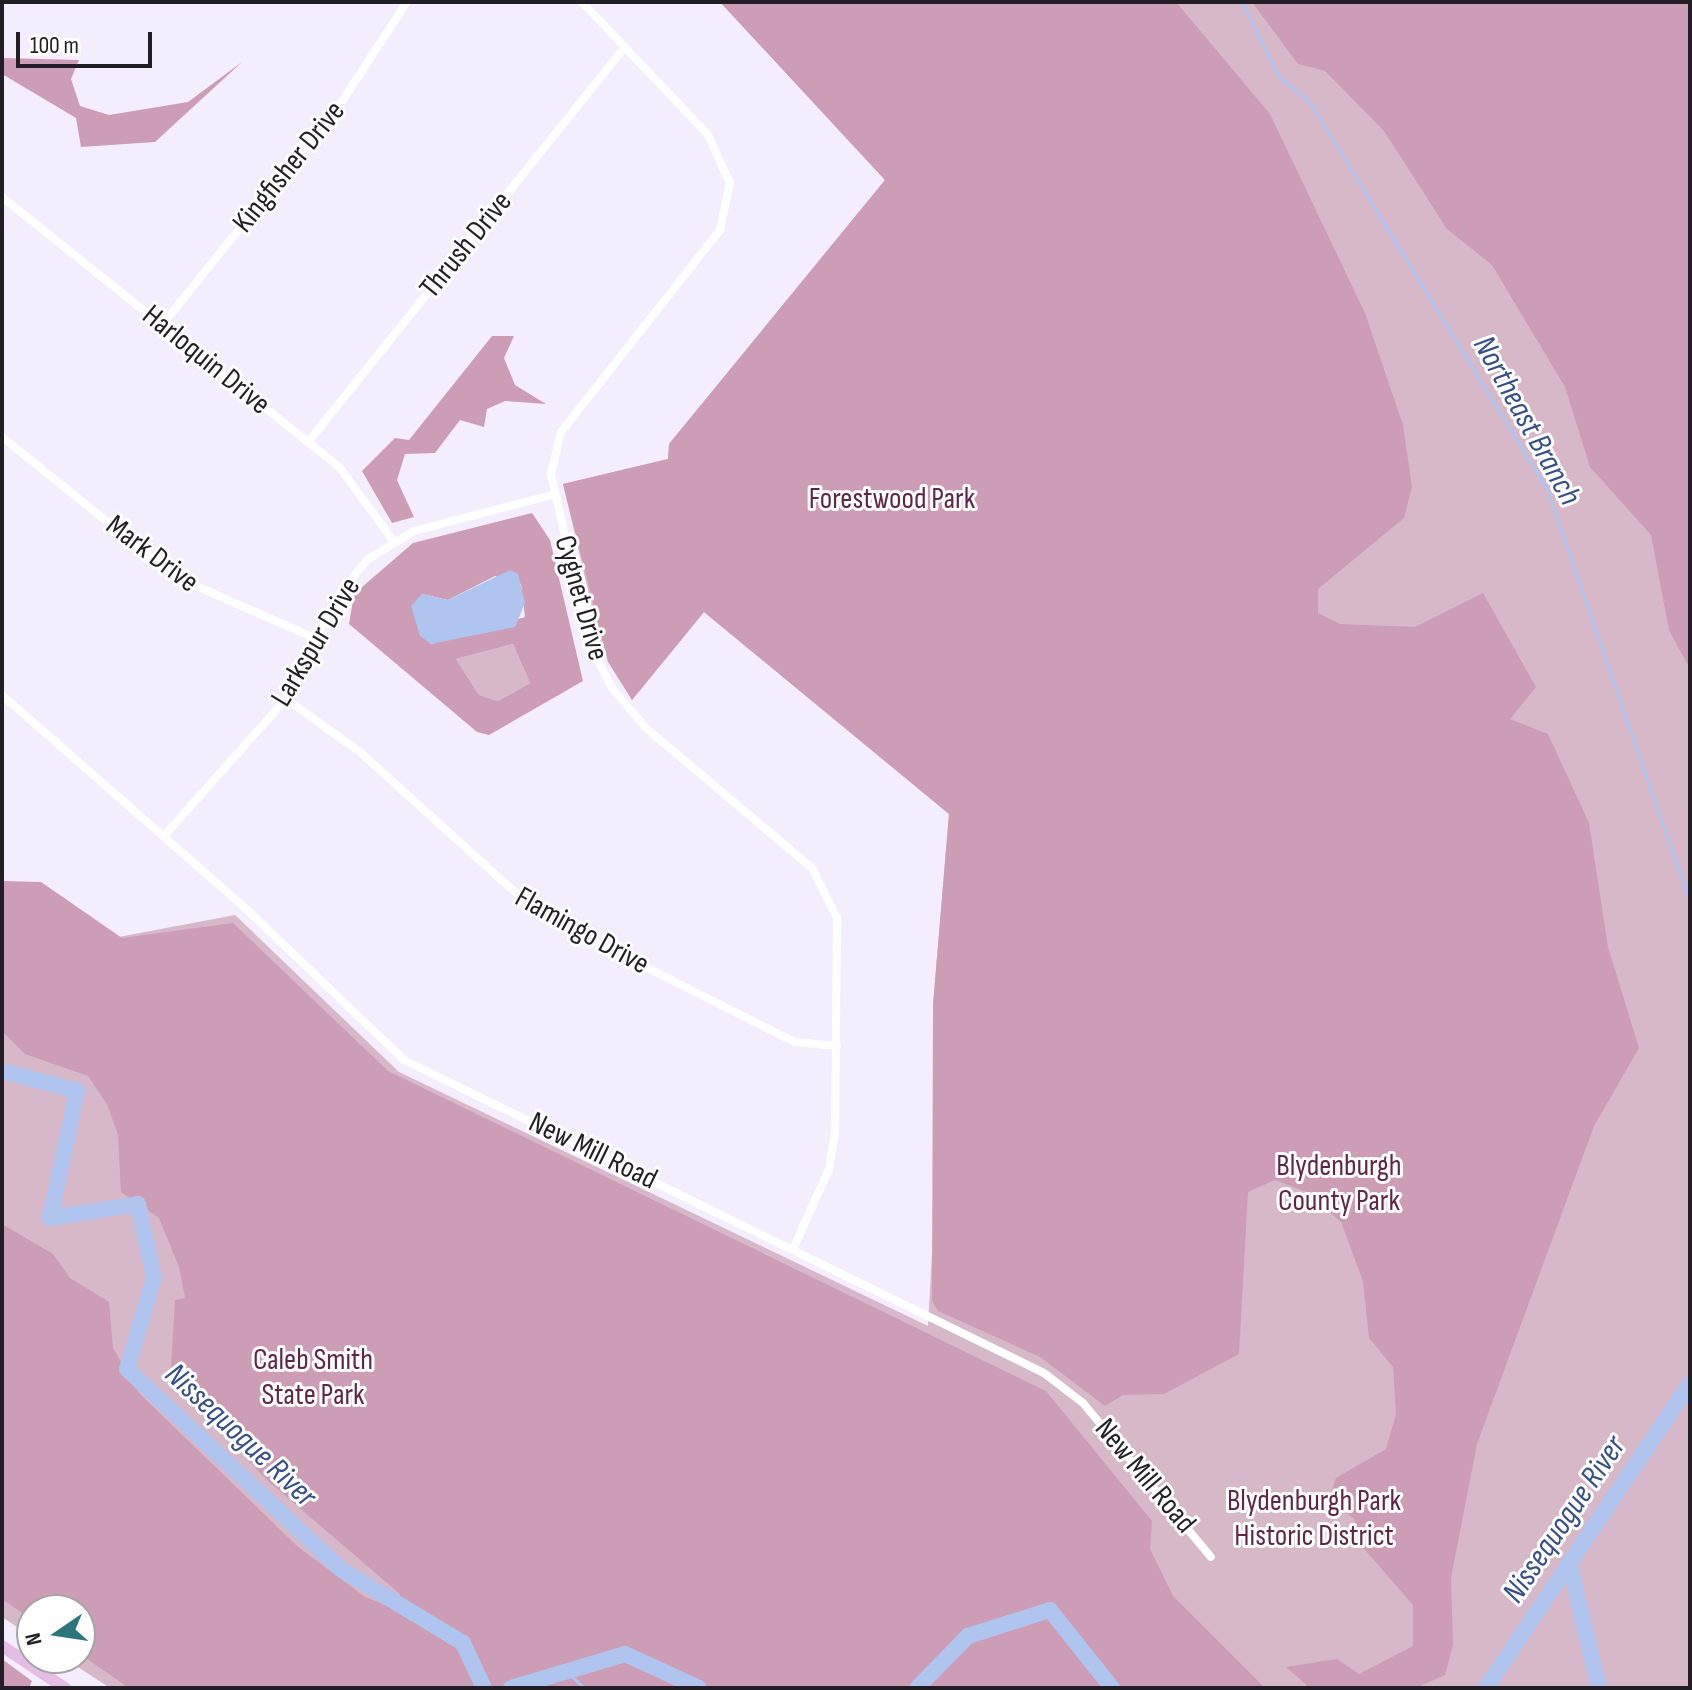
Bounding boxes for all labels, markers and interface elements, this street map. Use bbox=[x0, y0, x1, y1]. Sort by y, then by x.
scale bar bbox=[20, 16, 156, 66]
text: 100 m bbox=[30, 31, 79, 60]
street label: Kingfisher Drive bbox=[225, 94, 353, 240]
street label: Thrush Drive bbox=[412, 184, 520, 306]
street label: Harloquin Drive bbox=[135, 298, 277, 422]
water label: Northeast Branch bbox=[1464, 330, 1588, 512]
park label: Forestwood Park bbox=[809, 481, 975, 517]
street label: Mark Drive bbox=[99, 508, 205, 600]
street label: Cygnet Drive bbox=[546, 531, 616, 665]
street label: Larkspur Drive bbox=[264, 571, 368, 713]
street label: Flamingo Drive bbox=[509, 879, 655, 983]
street label: New Mill Road bbox=[523, 1105, 663, 1197]
park label: Blydenburgh County Park bbox=[1276, 1148, 1402, 1218]
park label: Caleb Smith State Park bbox=[253, 1342, 373, 1412]
water label: Nissequogue River bbox=[156, 1356, 324, 1516]
street label: New Mill Road bbox=[1087, 1412, 1203, 1540]
water label: Nissequogue River bbox=[1495, 1429, 1635, 1611]
park label: Blydenburgh Park Historic District bbox=[1227, 1483, 1401, 1554]
north arrow bbox=[16, 1594, 96, 1674]
text: N bbox=[20, 1630, 49, 1648]

